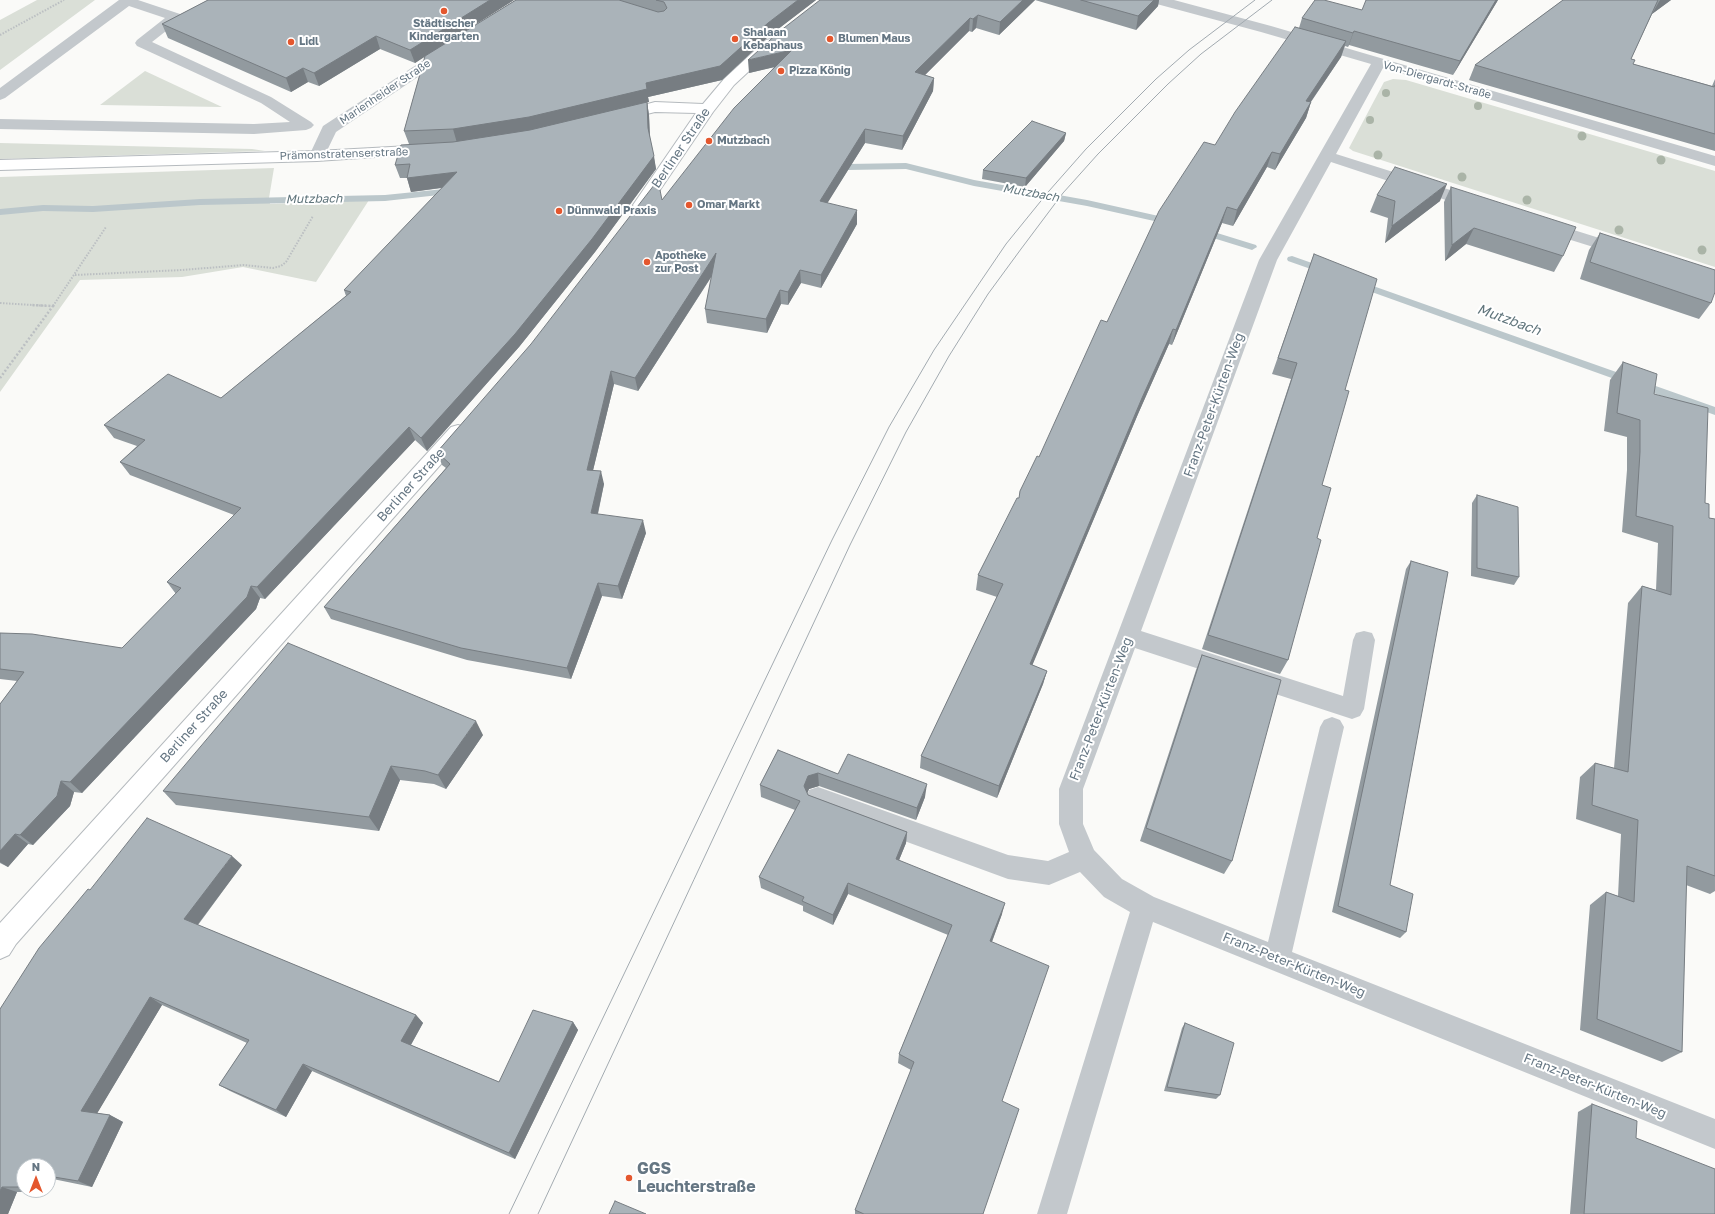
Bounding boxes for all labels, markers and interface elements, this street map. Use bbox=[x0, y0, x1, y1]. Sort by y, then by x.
marker: Städtischer Kindergarten bbox=[439, 6, 449, 16]
place label: Städtischer Kindergarten bbox=[409, 17, 479, 43]
place label: Shalaan Kebaphaus bbox=[743, 26, 803, 52]
place label: Blumen Maus bbox=[838, 32, 910, 46]
marker: Shalaan Kebaphaus bbox=[730, 34, 740, 44]
marker: Blumen Maus bbox=[825, 34, 835, 44]
place label: Lidl bbox=[299, 35, 319, 49]
marker: Lidl bbox=[286, 37, 296, 47]
street label: Marienheider Straße bbox=[337, 57, 433, 127]
street label: Von-Diergardt-Straße bbox=[1381, 58, 1493, 102]
place label: Pizza König bbox=[789, 64, 851, 78]
marker: Pizza König bbox=[776, 66, 786, 76]
street label: Berliner Straße bbox=[648, 105, 714, 191]
place label: Mutzbach bbox=[717, 134, 770, 148]
marker: Mutzbach bbox=[704, 136, 714, 146]
street label: Prämonstratenserstraße bbox=[279, 145, 409, 163]
water label: Mutzbach bbox=[1002, 181, 1060, 205]
water label: Mutzbach bbox=[285, 191, 343, 207]
place label: Omar Markt bbox=[697, 198, 760, 212]
marker: Omar Markt bbox=[684, 200, 694, 210]
place label: Dünnwald Praxis bbox=[567, 204, 656, 218]
marker: Dünnwald Praxis bbox=[554, 206, 564, 216]
place label: Apotheke zur Post bbox=[655, 249, 706, 275]
marker: Apotheke zur Post bbox=[642, 257, 652, 267]
water label: Mutzbach bbox=[1475, 301, 1543, 339]
street label: Franz-Peter-Kürten-Weg bbox=[1181, 331, 1247, 479]
street label: Berliner Straße bbox=[374, 445, 448, 525]
street label: Franz-Peter-Kürten-Weg bbox=[1066, 635, 1136, 783]
street label: Berliner Straße bbox=[157, 686, 231, 766]
street label: Franz-Peter-Kürten-Weg bbox=[1220, 929, 1368, 1001]
street label: Franz-Peter-Kürten-Weg bbox=[1521, 1050, 1669, 1122]
north arrow bbox=[16, 1158, 56, 1198]
place label: GGS Leuchterstraße bbox=[637, 1159, 756, 1197]
text: N bbox=[32, 1160, 40, 1173]
marker: GGS Leuchterstraße bbox=[624, 1173, 634, 1183]

